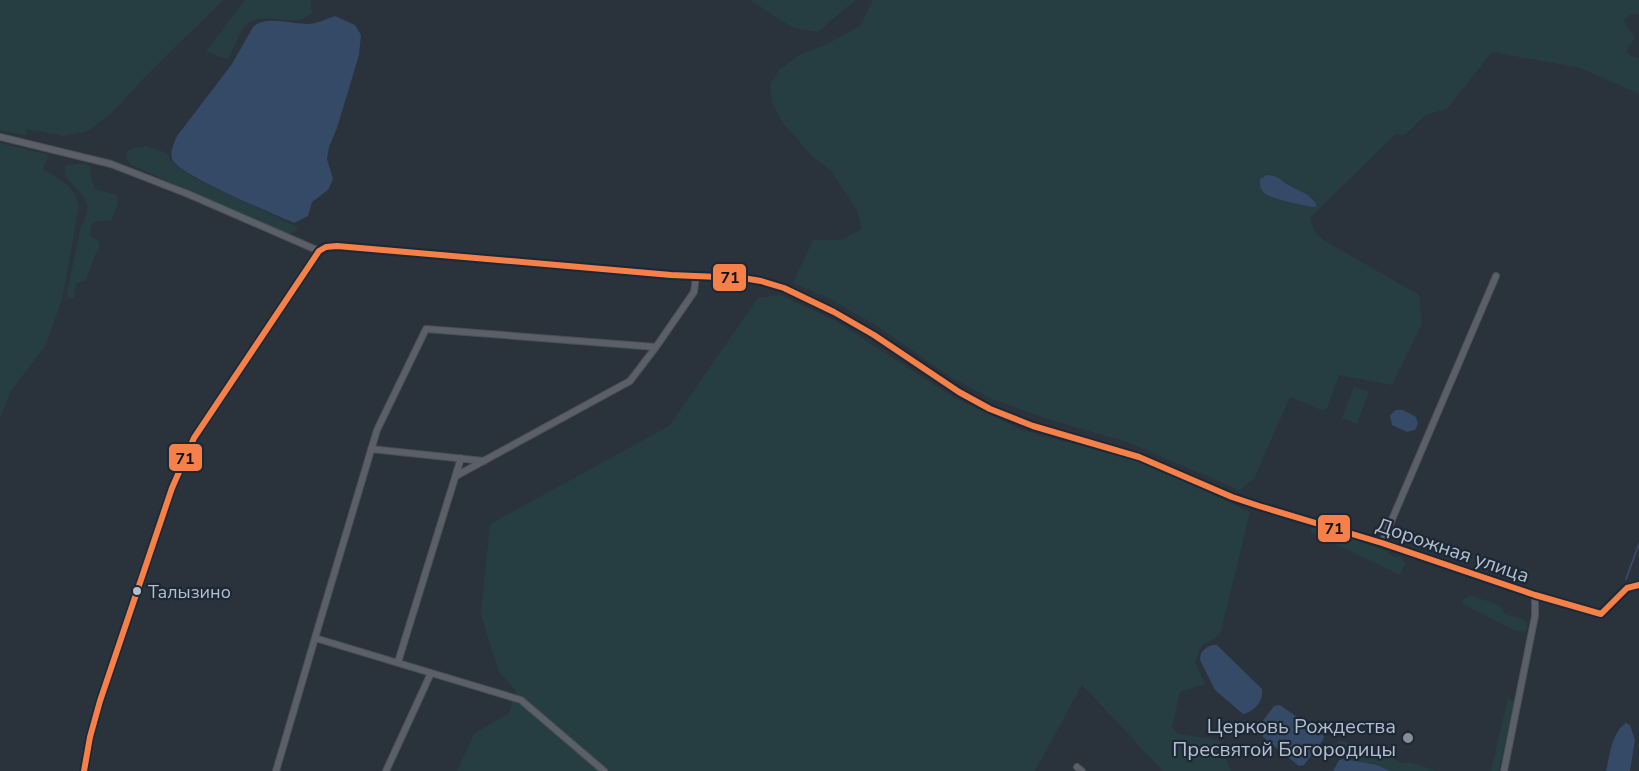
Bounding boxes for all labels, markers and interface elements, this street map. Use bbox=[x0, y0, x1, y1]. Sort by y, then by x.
line badge: 71 bbox=[712, 263, 747, 292]
text: 71 bbox=[720, 267, 740, 289]
line badge: 71 bbox=[168, 443, 203, 472]
text: 71 bbox=[175, 448, 195, 470]
street label: Дорожная улица bbox=[1373, 512, 1533, 589]
line badge: 71 bbox=[1317, 514, 1351, 543]
text: 71 bbox=[1324, 518, 1344, 540]
place label: Талызино bbox=[148, 580, 231, 604]
marker: Талызино bbox=[131, 585, 143, 597]
place label: Церковь Рождества Пресвятой Богородицы bbox=[1172, 713, 1396, 763]
marker: Церковь Рождества Пресвятой Богородицы bbox=[1401, 731, 1415, 745]

